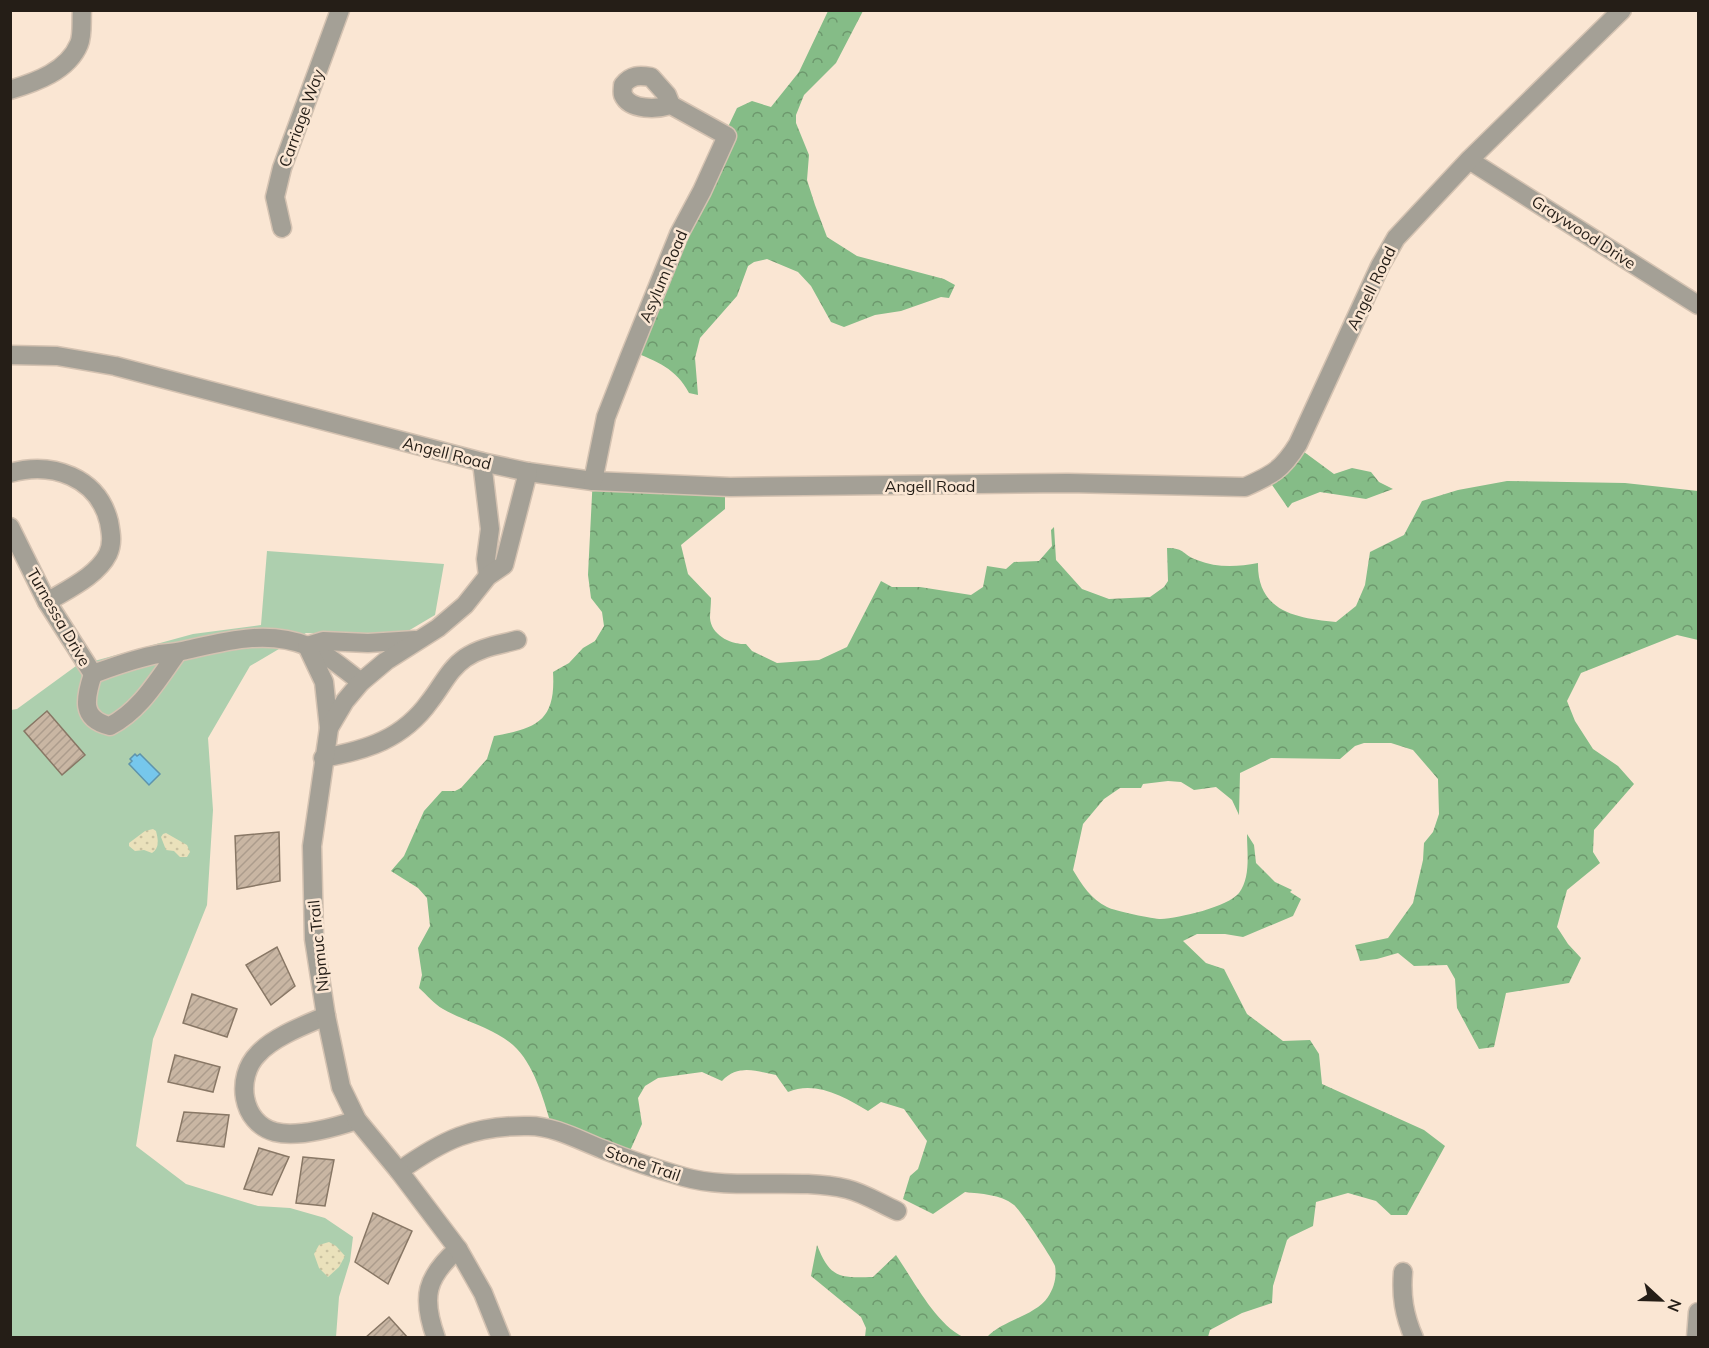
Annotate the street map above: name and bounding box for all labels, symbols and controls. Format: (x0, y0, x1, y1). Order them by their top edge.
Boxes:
street label: Carriage Way (274, 66, 328, 170)
street label: Graywood Drive (1528, 191, 1640, 273)
street label: Asylum Road (635, 227, 691, 325)
street label: Angell Road (1342, 243, 1400, 333)
street label: Angell Road (401, 432, 493, 474)
street label: Angell Road (885, 476, 975, 496)
street label: Turnessa Drive (23, 564, 95, 670)
street label: Nipmuc Trail (303, 899, 333, 993)
street label: Stone Trail (603, 1141, 683, 1185)
north arrow (1631, 1270, 1691, 1330)
text: N (1663, 1296, 1686, 1315)

